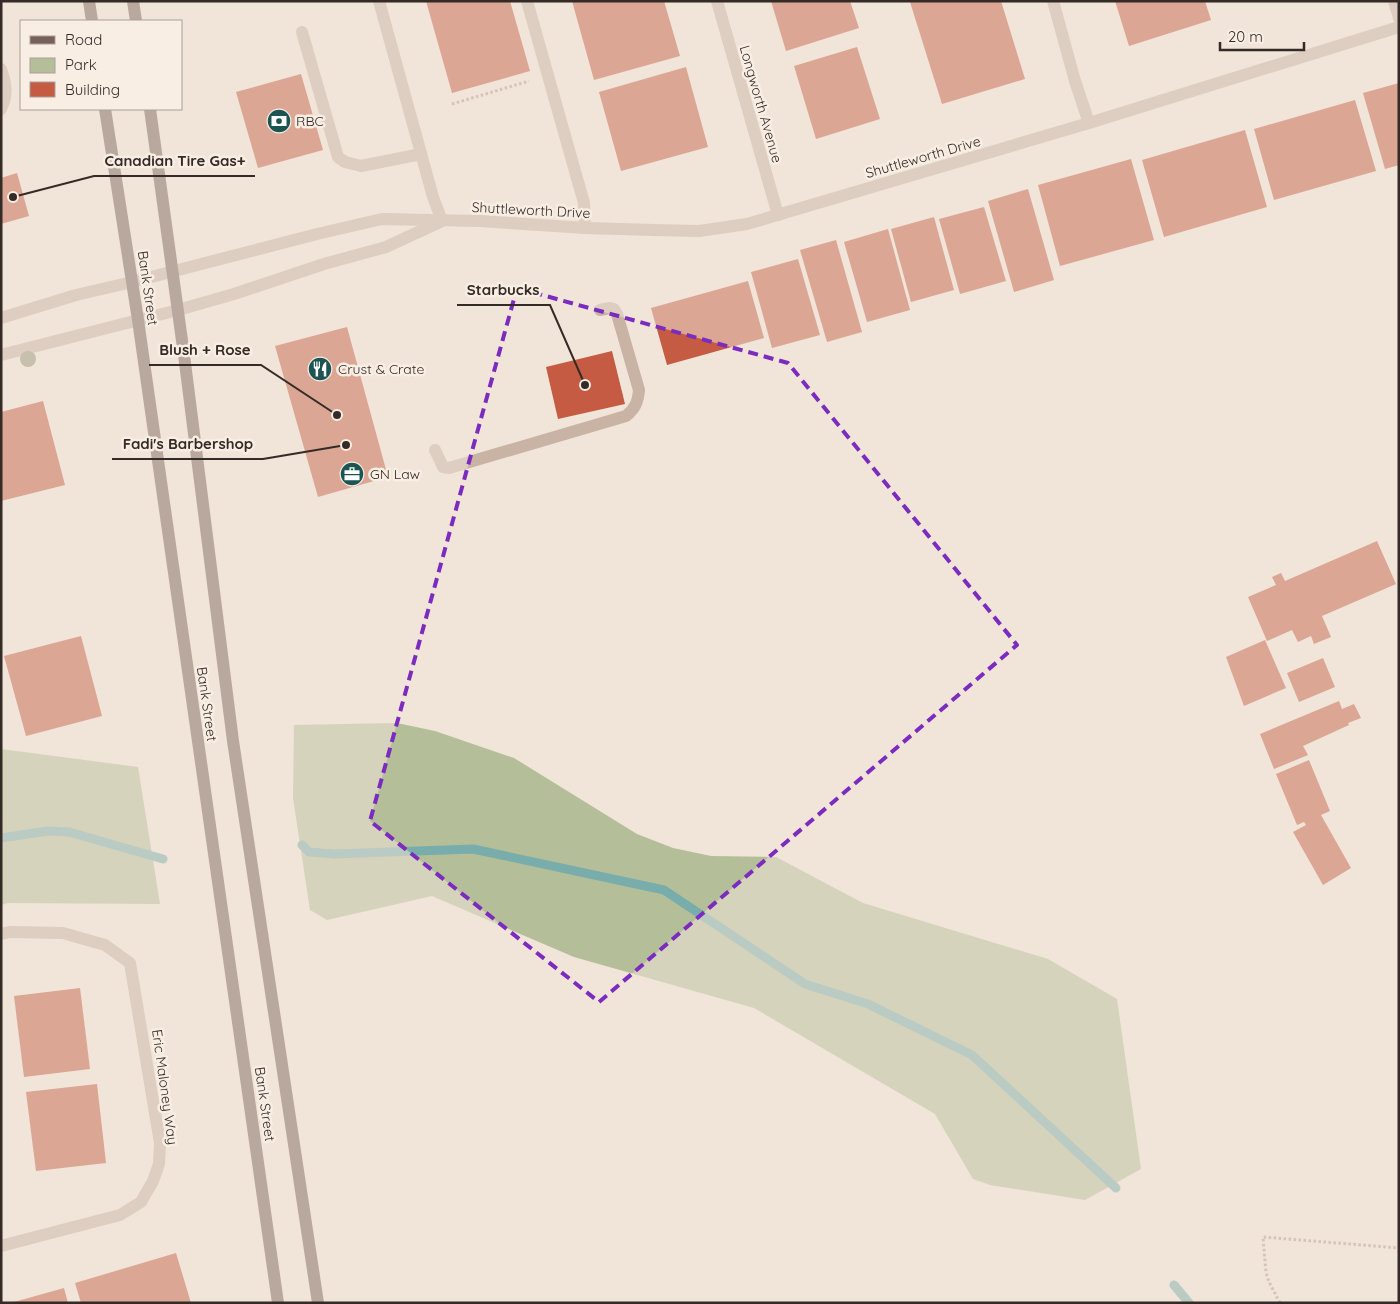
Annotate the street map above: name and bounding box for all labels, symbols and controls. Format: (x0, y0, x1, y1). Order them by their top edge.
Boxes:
legend (20, 20, 182, 110)
scale bar (1220, 20, 1304, 52)
text: 20 m (1228, 27, 1263, 46)
text: Road (65, 30, 102, 49)
street label: Longworth Avenue (736, 43, 786, 165)
text: Park (65, 55, 97, 74)
text: Building (65, 80, 120, 99)
bank icon: RBC (266, 108, 292, 134)
place label: RBC (296, 112, 324, 130)
street label: Shuttleworth Drive (863, 132, 983, 182)
callout: Canadian Tire Gas+ (94, 146, 255, 176)
text: Canadian Tire Gas+ (105, 151, 246, 170)
street label: Shuttleworth Drive (471, 198, 591, 222)
street label: Bank Street (134, 249, 162, 327)
callout: Starbucks (457, 275, 550, 305)
text: Starbucks (467, 280, 539, 299)
callout: Blush + Rose (149, 335, 261, 365)
text: Blush + Rose (159, 340, 251, 359)
restaurant icon: Crust & Crate (307, 356, 333, 382)
place label: Crust & Crate (338, 360, 424, 378)
callout: Fadi's Barbershop (112, 429, 263, 459)
text: Fadi's Barbershop (123, 434, 253, 453)
office icon: GN Law (339, 461, 365, 487)
place label: GN Law (370, 465, 421, 483)
street label: Bank Street (193, 665, 221, 743)
street label: Eric Maloney Way (148, 1028, 182, 1146)
street label: Bank Street (251, 1065, 279, 1143)

